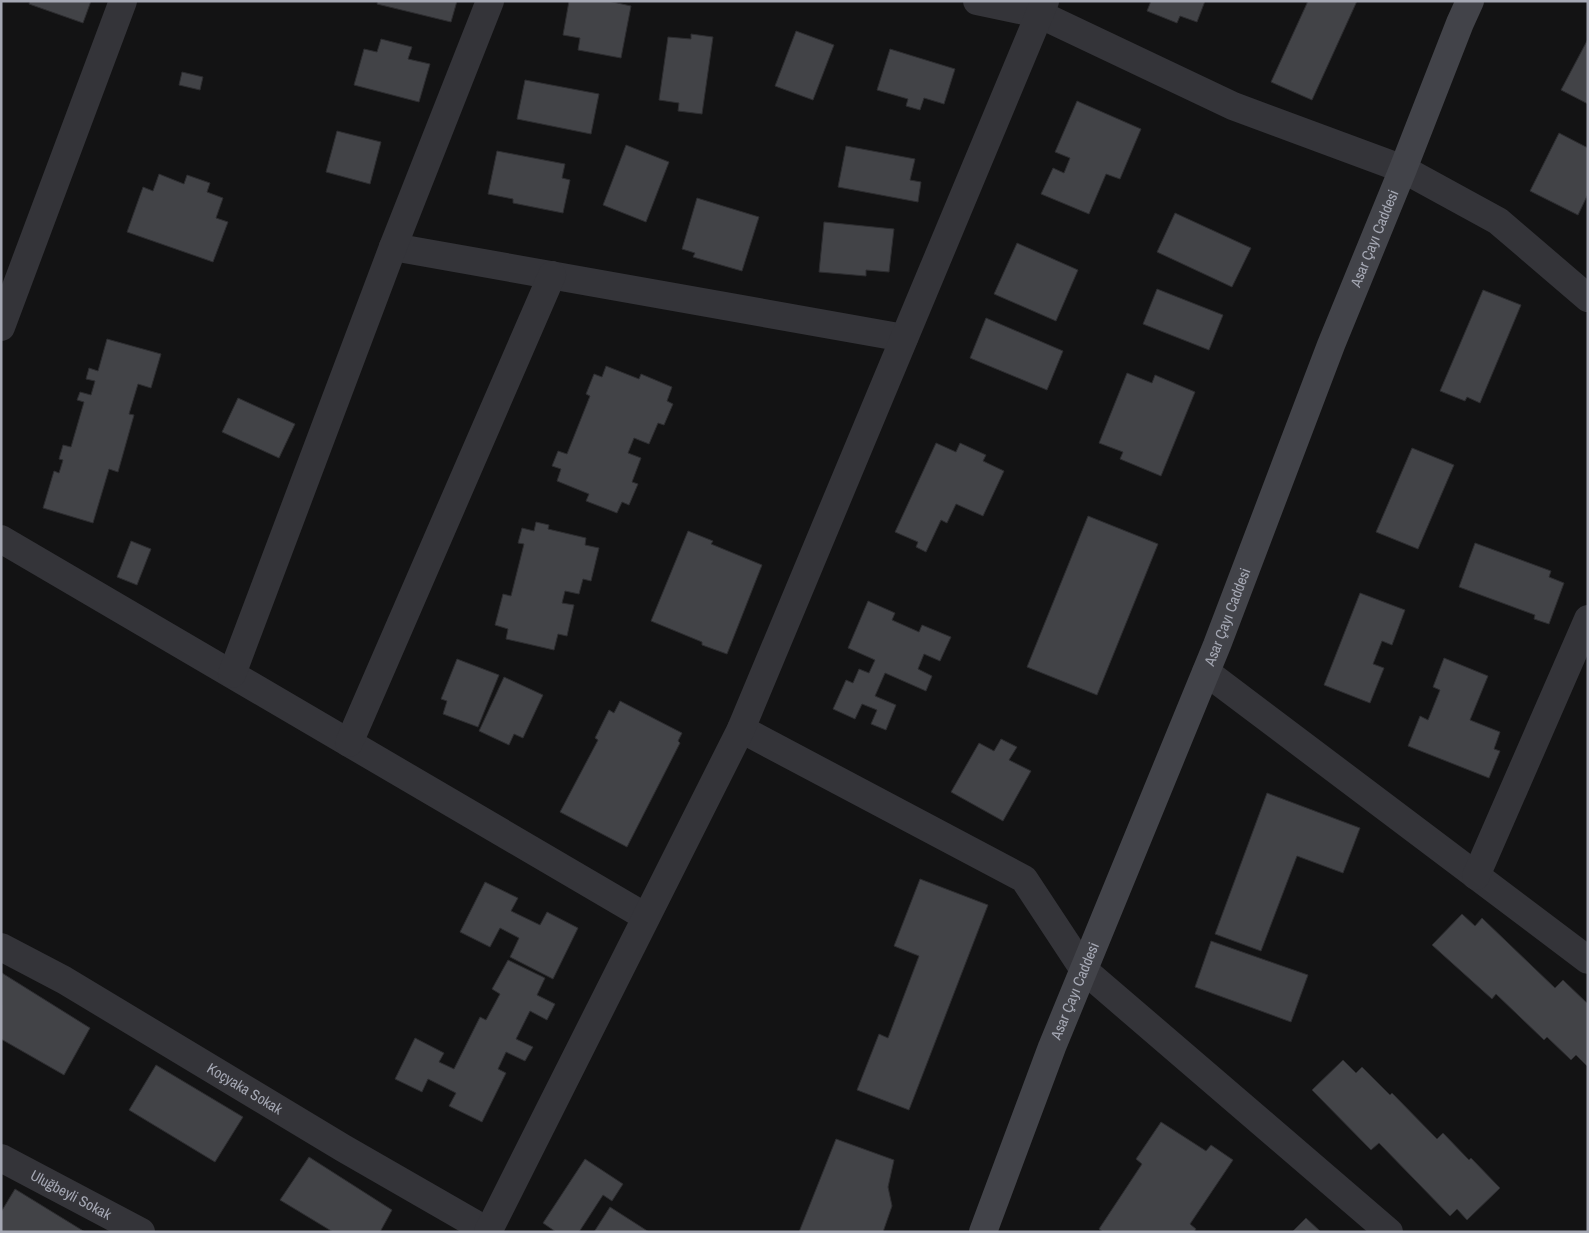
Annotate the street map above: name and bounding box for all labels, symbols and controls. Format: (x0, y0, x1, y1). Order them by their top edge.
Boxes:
street label: Asar Çayı Caddesi (1344, 187, 1403, 291)
street label: Asar Çayı Caddesi (1198, 565, 1255, 670)
street label: Asar Çayı Caddesi (1045, 939, 1104, 1044)
street label: Koçyaka Sokak (203, 1057, 287, 1120)
street label: Uluğbeyli Sokak (27, 1164, 116, 1225)

